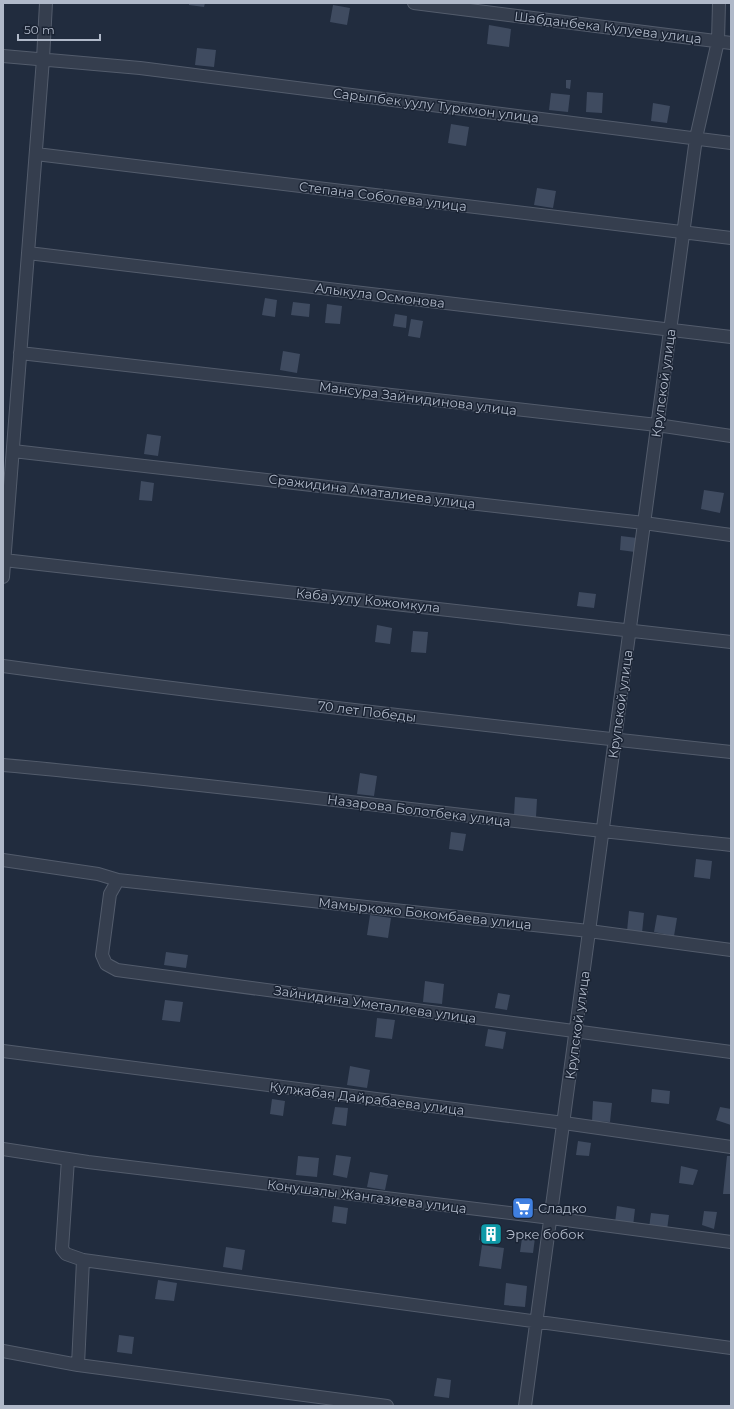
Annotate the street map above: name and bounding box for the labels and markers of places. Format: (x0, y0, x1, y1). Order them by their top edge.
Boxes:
supermarket icon: Сладко (510, 1195, 536, 1221)
place label: Сладко (538, 1200, 587, 1216)
building icon: Эрке бобок (478, 1221, 504, 1247)
place label: Эрке бобок (506, 1226, 585, 1242)

